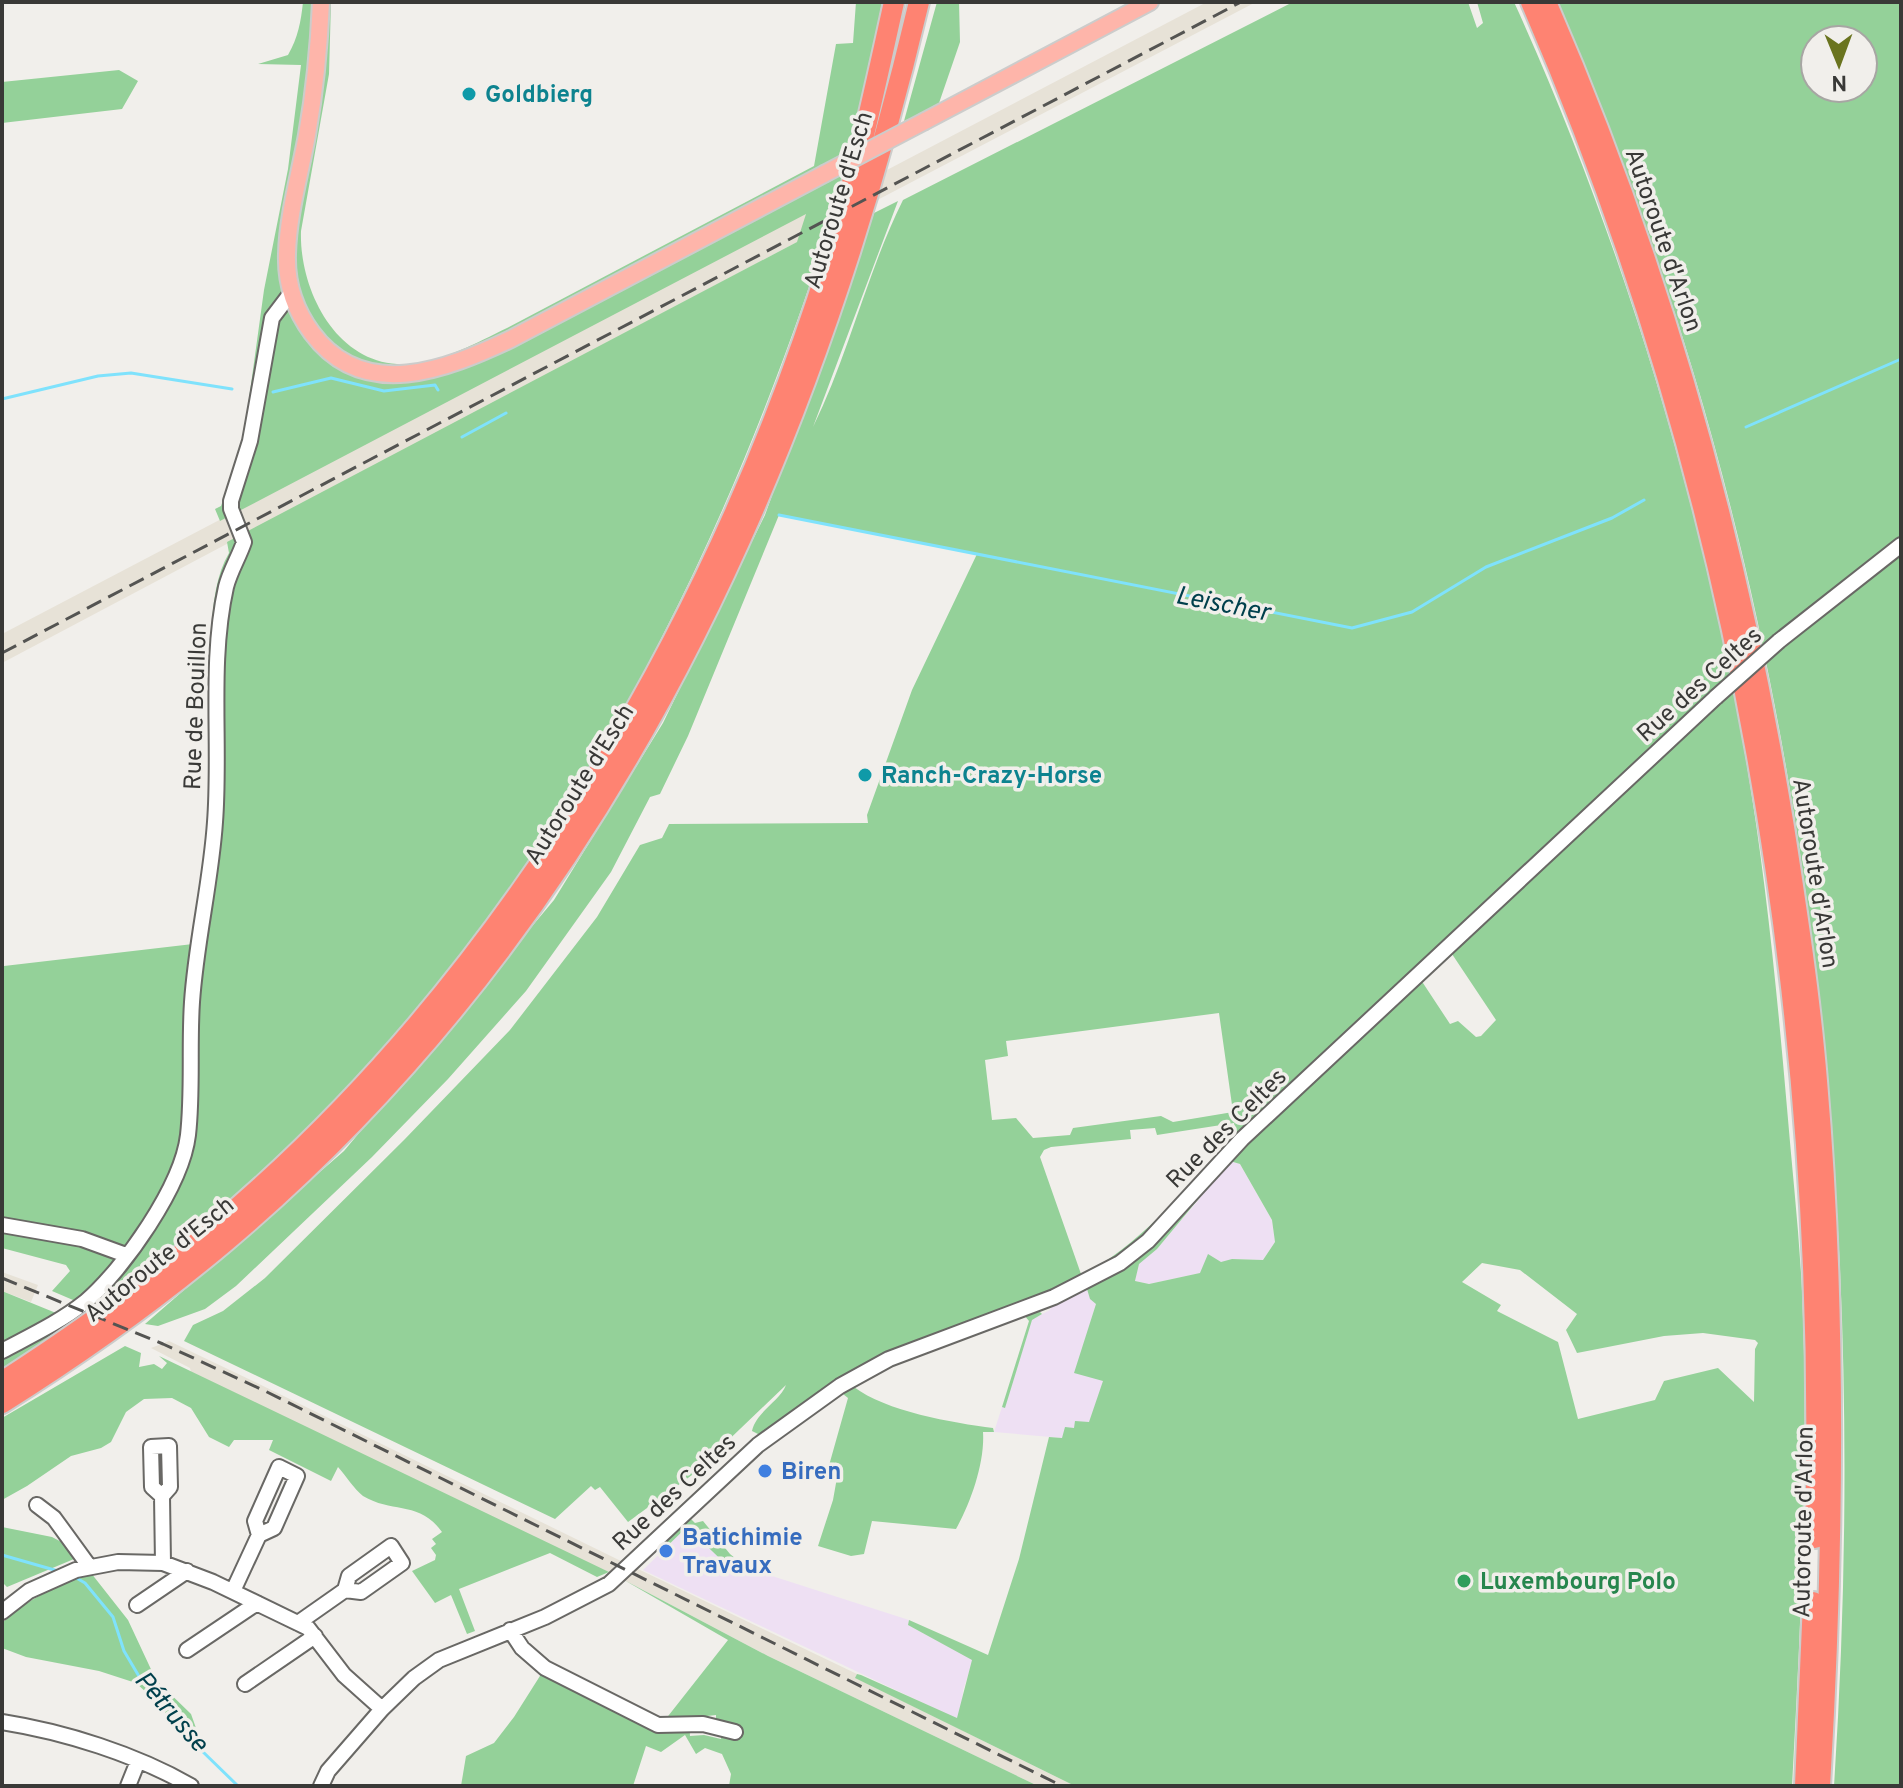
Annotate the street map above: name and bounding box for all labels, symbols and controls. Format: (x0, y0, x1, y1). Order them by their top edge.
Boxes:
north arrow (1799, 24, 1879, 104)
text: N (1831, 68, 1847, 95)
place label: Goldbierg (485, 81, 593, 111)
marker: Goldbierg (460, 85, 478, 103)
street label: Autoroute d'Esch (799, 108, 881, 293)
street label: Autoroute d'Arlon (1617, 145, 1708, 336)
water label: Leischer (1173, 580, 1274, 631)
street label: Rue des Celtes (1632, 621, 1769, 750)
street label: Rue de Bouillon (179, 622, 215, 790)
street label: Autoroute d'Esch (519, 699, 642, 871)
place label: Ranch-Crazy-Horse (881, 762, 1102, 792)
marker: Ranch-Crazy-Horse (856, 766, 874, 784)
street label: Autoroute d'Arlon (1784, 776, 1844, 970)
street label: Rue des Celtes (1161, 1063, 1294, 1196)
street label: Autoroute d'Esch (79, 1191, 241, 1330)
street label: Autoroute d'Arlon (1788, 1426, 1822, 1618)
street label: Rue des Celtes (607, 1429, 743, 1558)
place label: Biren (781, 1458, 841, 1488)
marker: Biren (756, 1462, 774, 1480)
place label: Batichimie Travaux (682, 1524, 803, 1582)
marker: Batichimie Travaux (657, 1542, 675, 1560)
place label: Luxembourg Polo (1480, 1568, 1676, 1598)
marker: Luxembourg Polo (1455, 1572, 1473, 1590)
water label: Pétrusse (126, 1665, 215, 1760)

